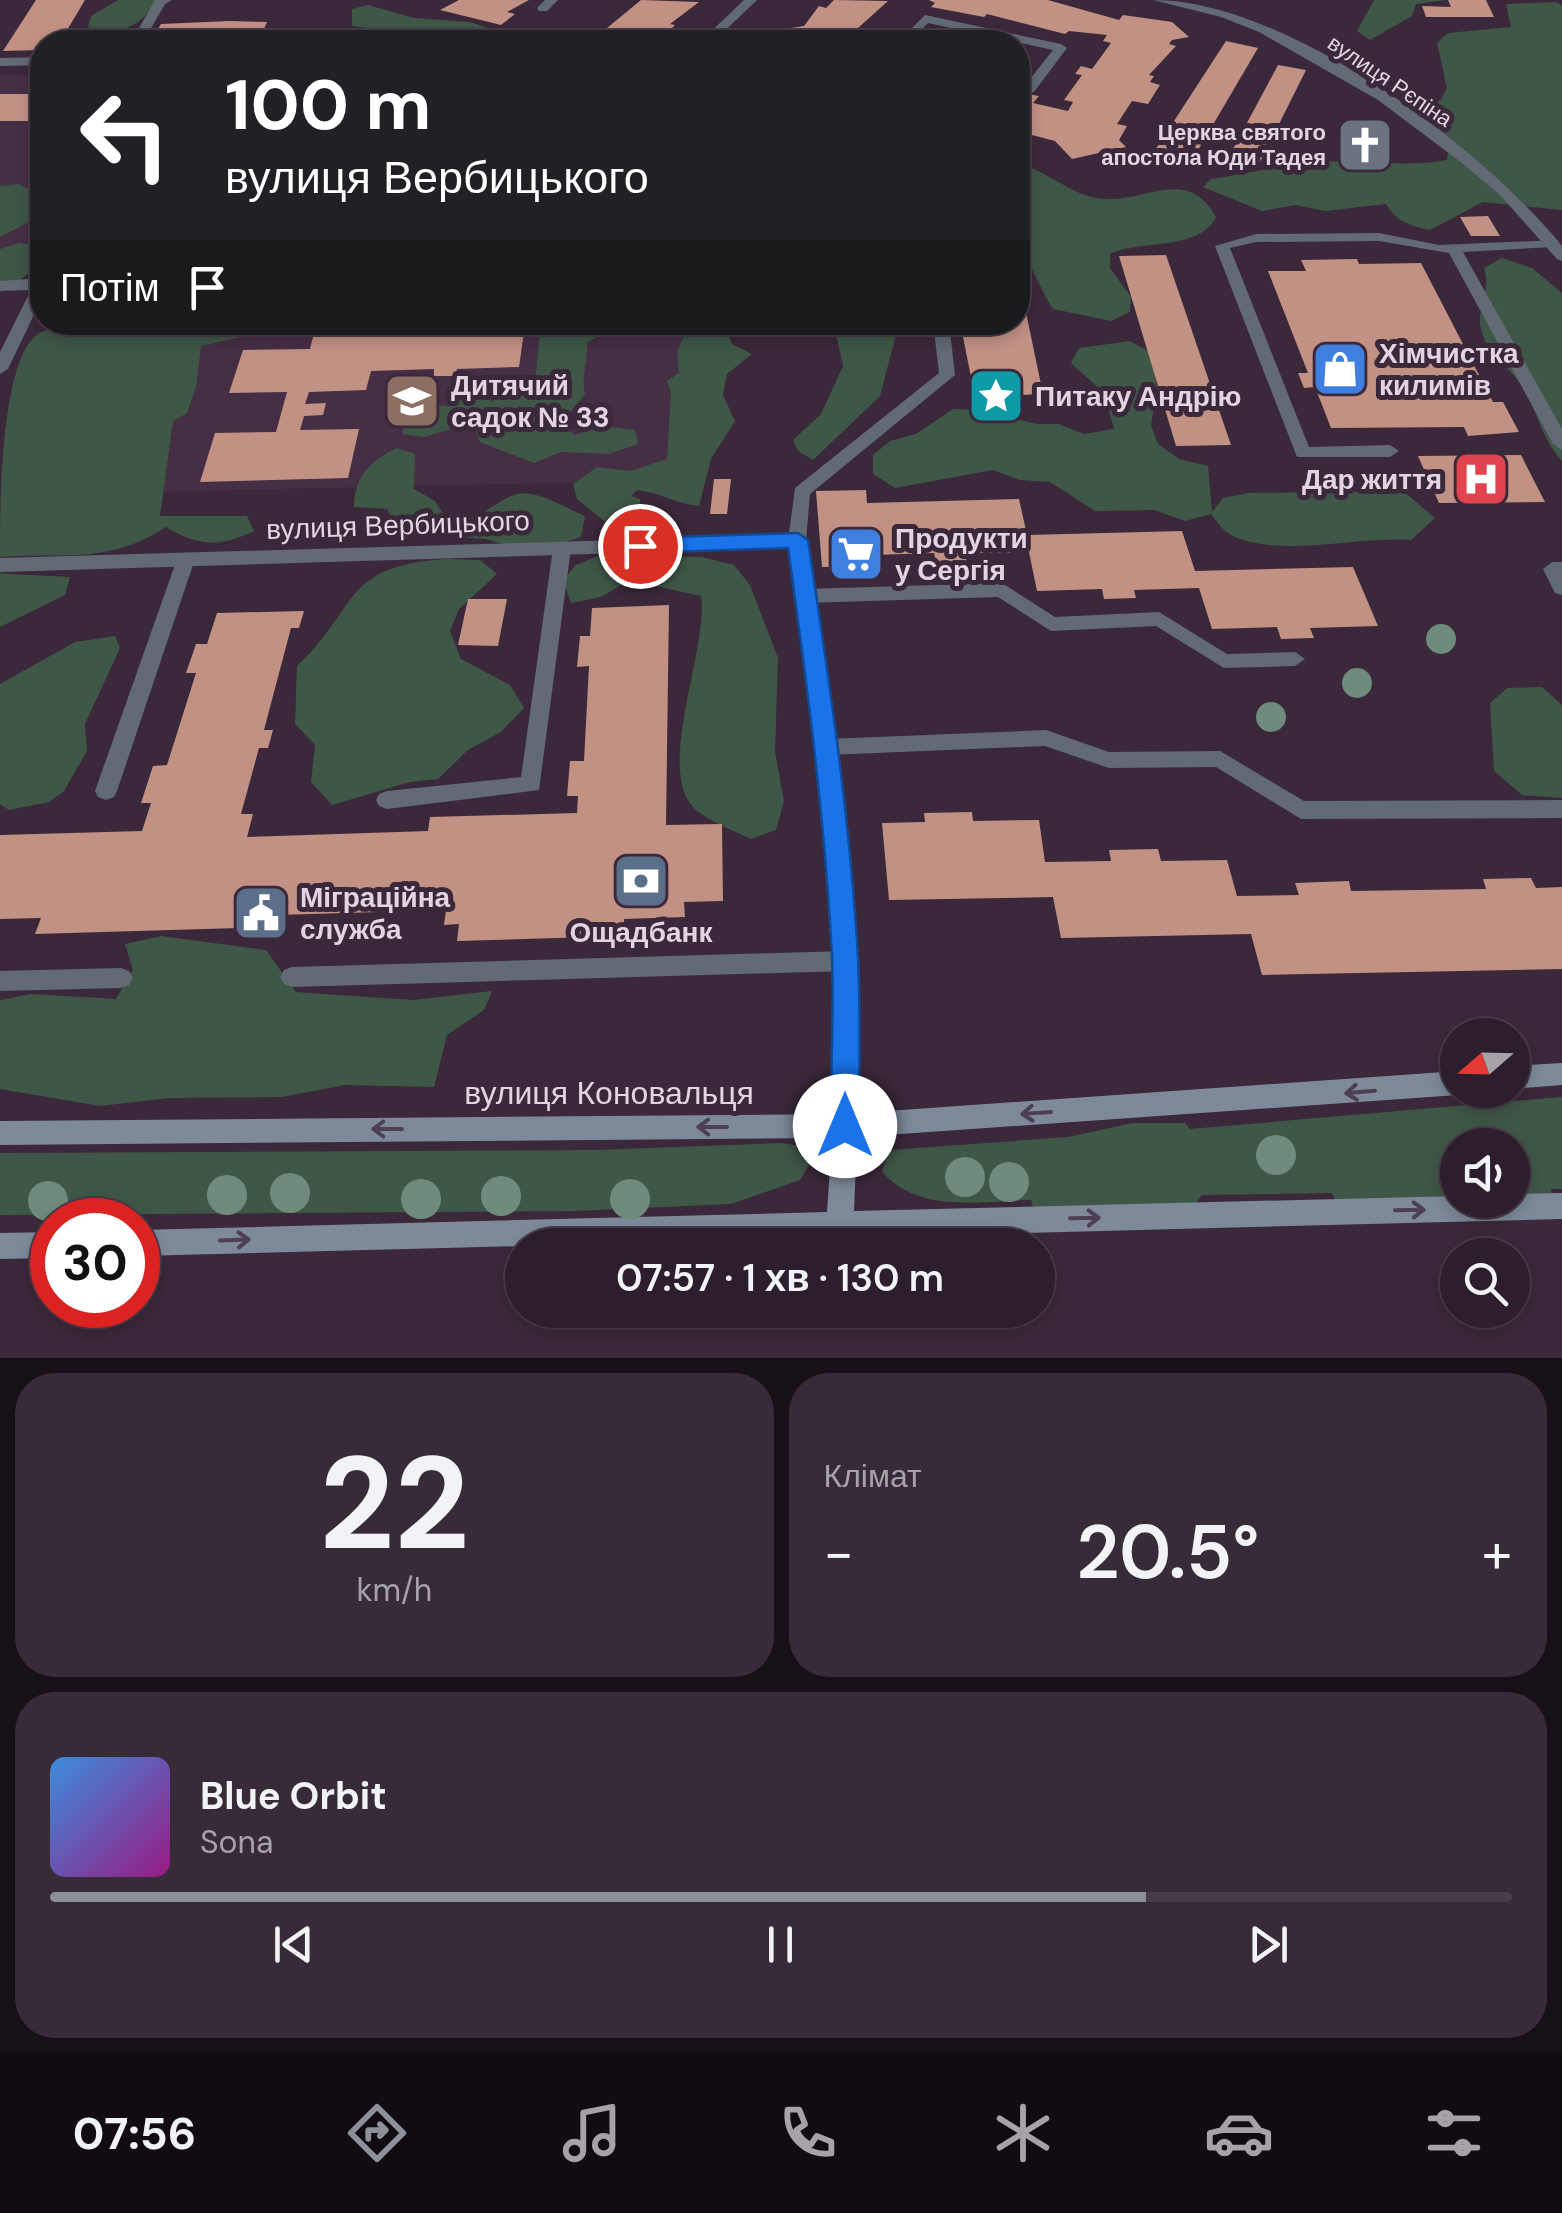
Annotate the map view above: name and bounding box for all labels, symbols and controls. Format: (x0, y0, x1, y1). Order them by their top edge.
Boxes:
street label: вулиця Рєпіна (1322, 29, 1459, 134)
text: 100 m (225, 60, 431, 151)
icon: left (60, 70, 190, 200)
church icon: Церква святого апостола Юди Тадея (1335, 115, 1395, 175)
place label: Церква святого апостола Юди Тадея (1101, 118, 1326, 172)
text: вулиця Вербицького (225, 148, 649, 207)
icon: arrive (180, 260, 235, 315)
text: Потім (60, 263, 160, 313)
place label: Хімчистка килимів (1379, 335, 1519, 404)
shop icon: Хімчистка килимів (1310, 339, 1370, 399)
place icon: Питаку Андрію (966, 366, 1026, 426)
place label: Дитячий садок № 33 (451, 367, 610, 436)
school or university icon: Дитячий садок № 33 (382, 371, 442, 431)
place label: Питаку Андрію (1035, 378, 1242, 415)
hospital icon: Дар життя (1451, 449, 1511, 509)
place label: Дар життя (1302, 461, 1442, 498)
street label: вулиця Вербицького (266, 502, 530, 548)
pin (598, 504, 683, 589)
icon: arrive (613, 519, 668, 574)
place label: Продукти у Сергія (895, 520, 1028, 589)
supermarket icon: Продукти у Сергія (826, 524, 886, 584)
bank icon: Ощадбанк (611, 851, 671, 911)
place label: Міграційна служба (300, 879, 451, 948)
public building icon: Міграційна служба (231, 883, 291, 943)
place label: Ощадбанк (570, 914, 713, 951)
north arrow (1440, 1018, 1530, 1108)
map controls (1440, 1018, 1530, 1328)
street label: вулиця Коновальця (464, 1072, 754, 1114)
position arrow (793, 1074, 897, 1178)
one-way arrow (1345, 1083, 1377, 1102)
one-way arrow (1021, 1104, 1053, 1123)
one-way arrow (696, 1118, 728, 1136)
one-way arrow (371, 1120, 403, 1139)
button: sound (1440, 1128, 1530, 1218)
speed limit sign: 30 (30, 1198, 160, 1328)
one-way arrow (1393, 1200, 1425, 1219)
one-way arrow (1068, 1208, 1100, 1227)
one-way arrow (218, 1231, 250, 1250)
button: search (1440, 1238, 1530, 1328)
text: 07:57 · 1 хв · 130 m (616, 1253, 944, 1303)
text: 22 (319, 1419, 469, 1588)
text: Клімат (824, 1455, 922, 1497)
text: 20.5° (1076, 1504, 1259, 1601)
text: − (824, 1517, 854, 1589)
text: + (1482, 1517, 1512, 1589)
text: km/h (356, 1569, 432, 1611)
text: Blue Orbit (200, 1771, 387, 1821)
text: Sona (200, 1821, 273, 1863)
icon: previous (266, 1917, 321, 1972)
icon: pause (753, 1917, 808, 1972)
icon: next (1241, 1917, 1296, 1972)
icon: directions (342, 2098, 412, 2168)
icon: music (557, 2098, 627, 2168)
icon: phone (773, 2098, 843, 2168)
icon: climate (988, 2098, 1058, 2168)
icon: car (1204, 2098, 1274, 2168)
icon: filters (1419, 2098, 1489, 2168)
text: 07:56 (73, 2104, 196, 2163)

